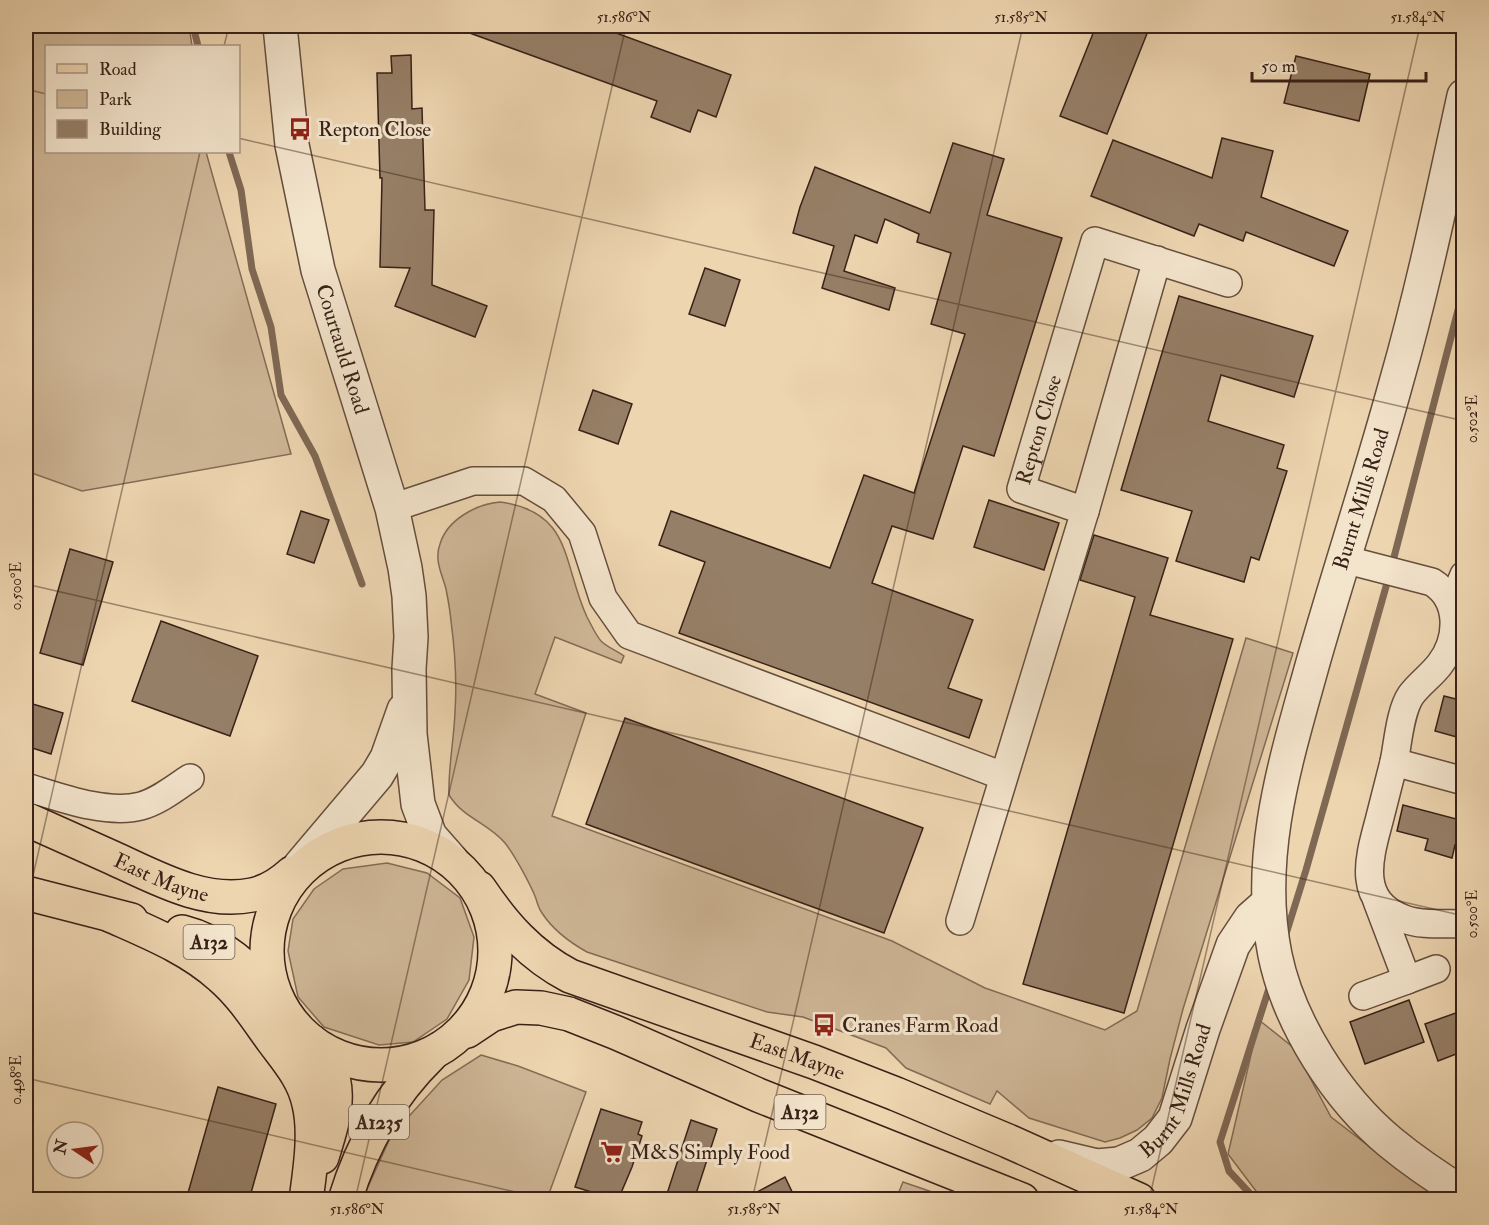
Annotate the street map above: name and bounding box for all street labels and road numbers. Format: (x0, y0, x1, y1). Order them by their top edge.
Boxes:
street label: Courtauld Road (309, 281, 375, 418)
street label: Repton Close (1010, 372, 1068, 488)
street label: Burnt Mills Road (1327, 424, 1396, 573)
street label: East Mayne (109, 847, 211, 909)
road number: A132 (184, 925, 234, 959)
street label: Burnt Mills Road (1134, 1020, 1218, 1164)
street label: East Mayne (746, 1027, 849, 1087)
road number: A132 (774, 1095, 826, 1129)
road number: A1235 (349, 1105, 409, 1139)

